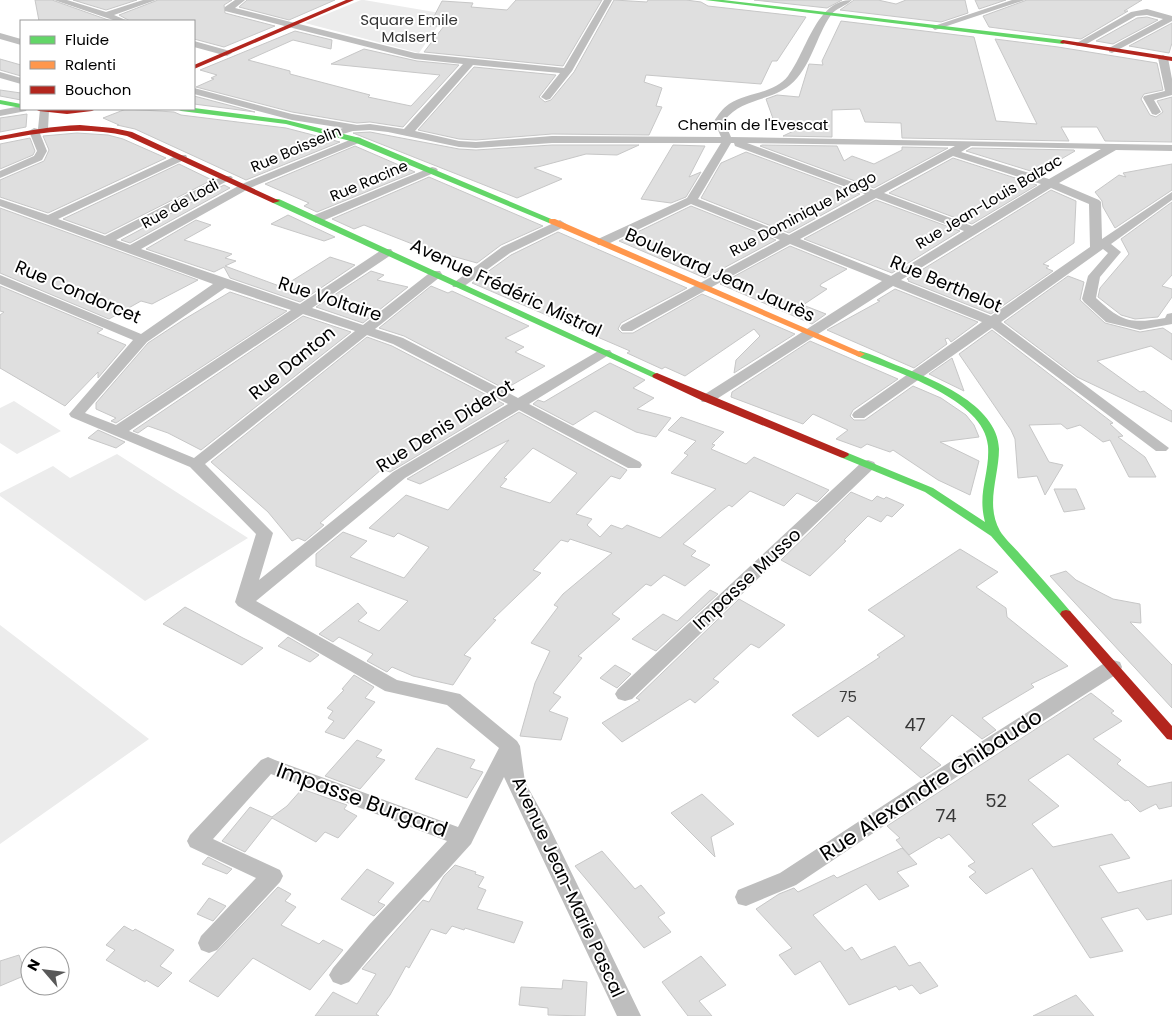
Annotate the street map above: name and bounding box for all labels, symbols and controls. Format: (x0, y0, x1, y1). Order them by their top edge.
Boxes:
park label: Square Emile Malsert (360, 9, 458, 47)
legend (20, 20, 195, 110)
text: Fluide (65, 29, 109, 50)
text: Ralenti (65, 54, 116, 75)
text: Bouchon (65, 79, 131, 100)
street label: Chemin de l'Evescat (678, 114, 828, 135)
street label: Rue Boisselin (247, 120, 344, 177)
street label: Rue Jean-Louis Balzac (912, 149, 1066, 254)
street label: Rue Racine (327, 155, 411, 206)
street label: Rue Dominique Arago (726, 166, 880, 261)
street label: Rue de Lodi (137, 174, 222, 233)
street label: Boulevard Jean Jaurès (621, 221, 819, 328)
street label: Avenue Frédéric Mistral (406, 232, 606, 343)
street label: Rue Berthelot (887, 249, 1006, 318)
street label: Rue Condorcet (11, 254, 145, 329)
street label: Rue Voltaire (275, 270, 385, 327)
street label: Rue Danton (243, 320, 340, 405)
street label: Rue Denis Diderot (371, 373, 518, 478)
street label: Impasse Musso (687, 522, 806, 635)
house number: 75 (839, 686, 857, 707)
street label: Rue Alexandre Ghibaudo (814, 702, 1048, 868)
house number: 47 (904, 712, 926, 737)
street label: Impasse Burgard (272, 755, 452, 844)
street label: Avenue Jean-Marie Pascal (506, 772, 631, 1001)
house number: 52 (985, 788, 1007, 813)
house number: 74 (935, 803, 957, 828)
north arrow (20, 946, 70, 996)
text: N (22, 956, 45, 974)

